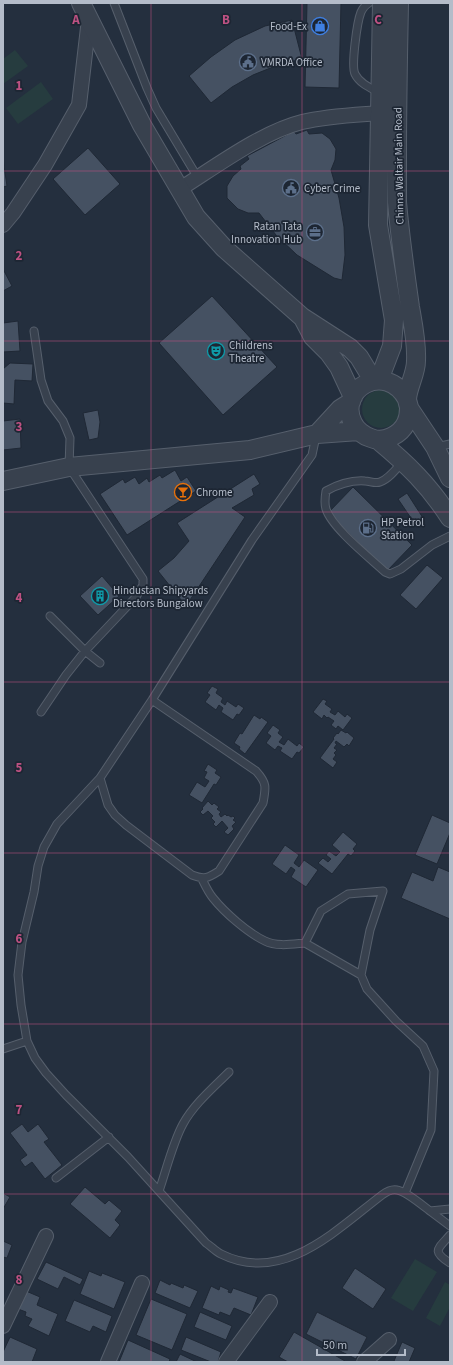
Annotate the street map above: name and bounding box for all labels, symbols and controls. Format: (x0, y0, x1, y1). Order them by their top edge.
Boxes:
text: A (71, 11, 80, 29)
text: B (222, 11, 230, 29)
text: C (374, 11, 382, 29)
shop icon: Food-Ex (310, 16, 330, 36)
place label: Food-Ex (270, 19, 307, 34)
public building icon: VMRDA Office (238, 52, 258, 72)
place label: VMRDA Office (261, 55, 323, 70)
text: 1 (16, 77, 23, 95)
street label: Chinna Waltair Main Road (390, 107, 408, 225)
public building icon: Cyber Crime (281, 178, 301, 198)
place label: Cyber Crime (304, 181, 361, 196)
place label: Ratan Tata Innovation Hub (231, 219, 302, 247)
office icon: Ratan Tata Innovation Hub (305, 222, 325, 242)
text: 2 (16, 247, 23, 265)
place label: Childrens Theatre (229, 338, 273, 366)
theatre icon: Childrens Theatre (206, 341, 226, 361)
text: 3 (16, 418, 23, 436)
bar icon: Chrome (173, 482, 193, 502)
place label: Chrome (196, 485, 233, 500)
place label: HP Petrol Station (381, 515, 424, 543)
fuel station icon: HP Petrol Station (358, 518, 378, 538)
place label: Hindustan Shipyards Directors Bungalow (113, 583, 209, 611)
building icon: Hindustan Shipyards Directors Bungalow (90, 586, 110, 606)
text: 4 (16, 589, 23, 607)
text: 5 (16, 759, 23, 777)
text: 6 (16, 930, 23, 948)
text: 7 (16, 1101, 23, 1119)
text: 8 (16, 1271, 23, 1289)
scale bar (317, 1331, 405, 1357)
text: 50 m (323, 1337, 347, 1354)

